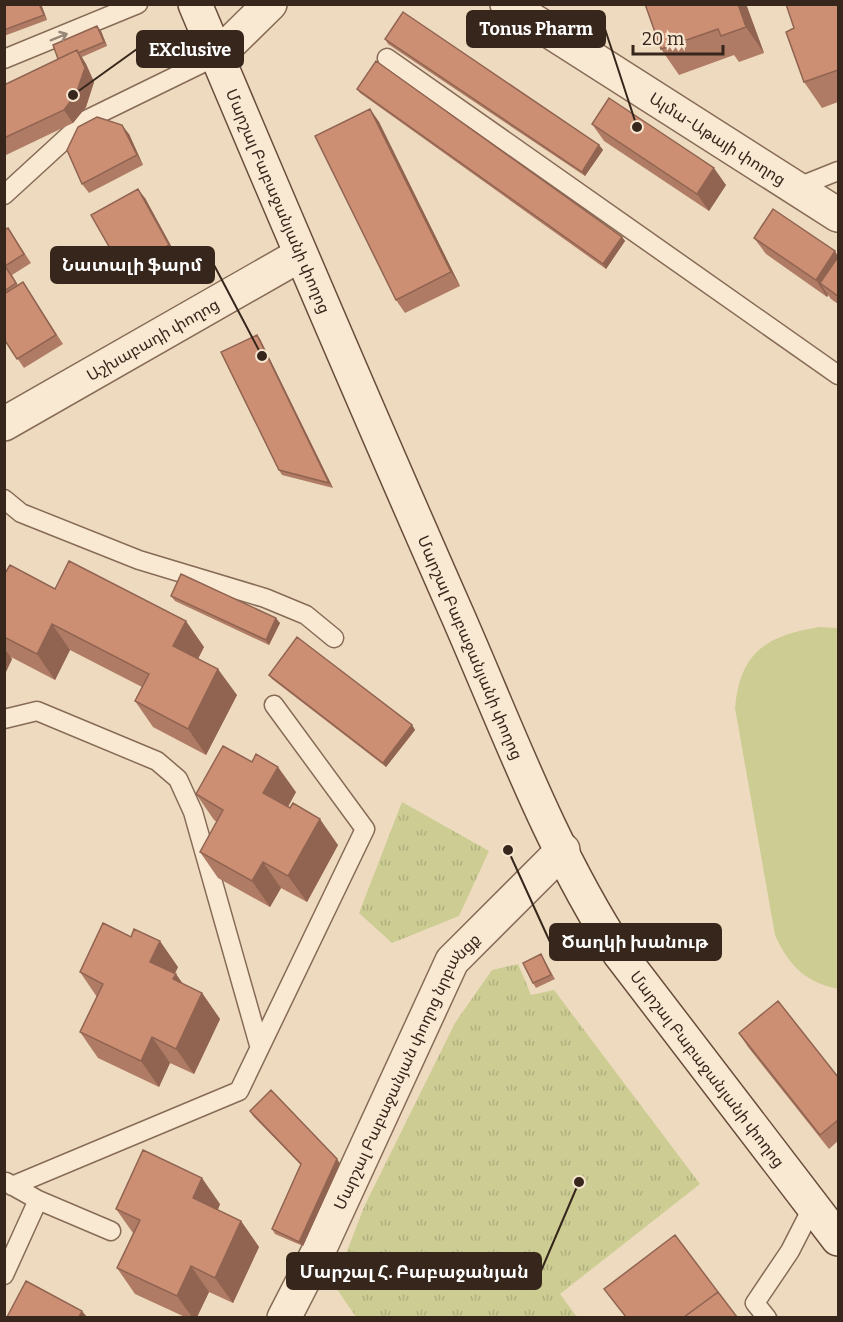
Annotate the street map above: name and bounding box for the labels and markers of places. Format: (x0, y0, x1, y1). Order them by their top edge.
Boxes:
callout: Tonus Pharm (467, 11, 605, 47)
callout: EXclusive (137, 31, 243, 67)
callout: Նատալի ֆարմ (51, 247, 214, 283)
callout: Ծաղկի խանութ (550, 924, 721, 960)
callout: Մարշալ Հ. Բաբաջանյան (287, 1253, 541, 1289)

